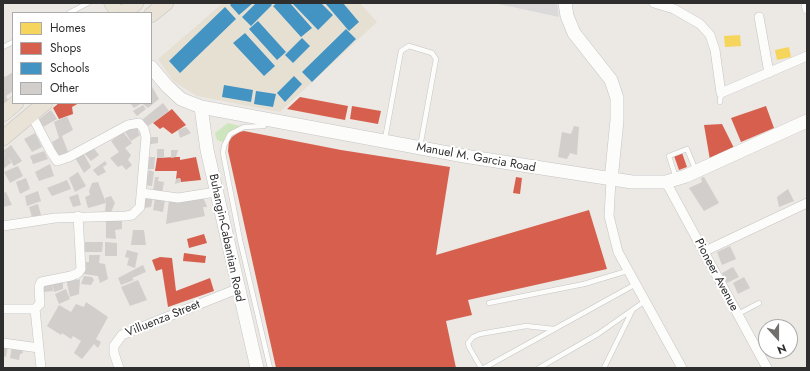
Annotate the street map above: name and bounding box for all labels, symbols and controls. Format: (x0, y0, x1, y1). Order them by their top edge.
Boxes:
legend (12, 12, 152, 104)
text: Homes (50, 19, 86, 37)
text: Shops (50, 39, 81, 57)
text: Schools (50, 59, 89, 77)
text: Other (50, 79, 79, 97)
street label: Manuel M. Garcia Road (415, 140, 537, 176)
street label: Buhangin-Cabantian Road (205, 173, 247, 303)
street label: Pioneer Avenue (691, 236, 741, 314)
street label: Villuenza Street (124, 298, 202, 340)
north arrow (758, 319, 798, 359)
text: N (775, 340, 789, 358)

